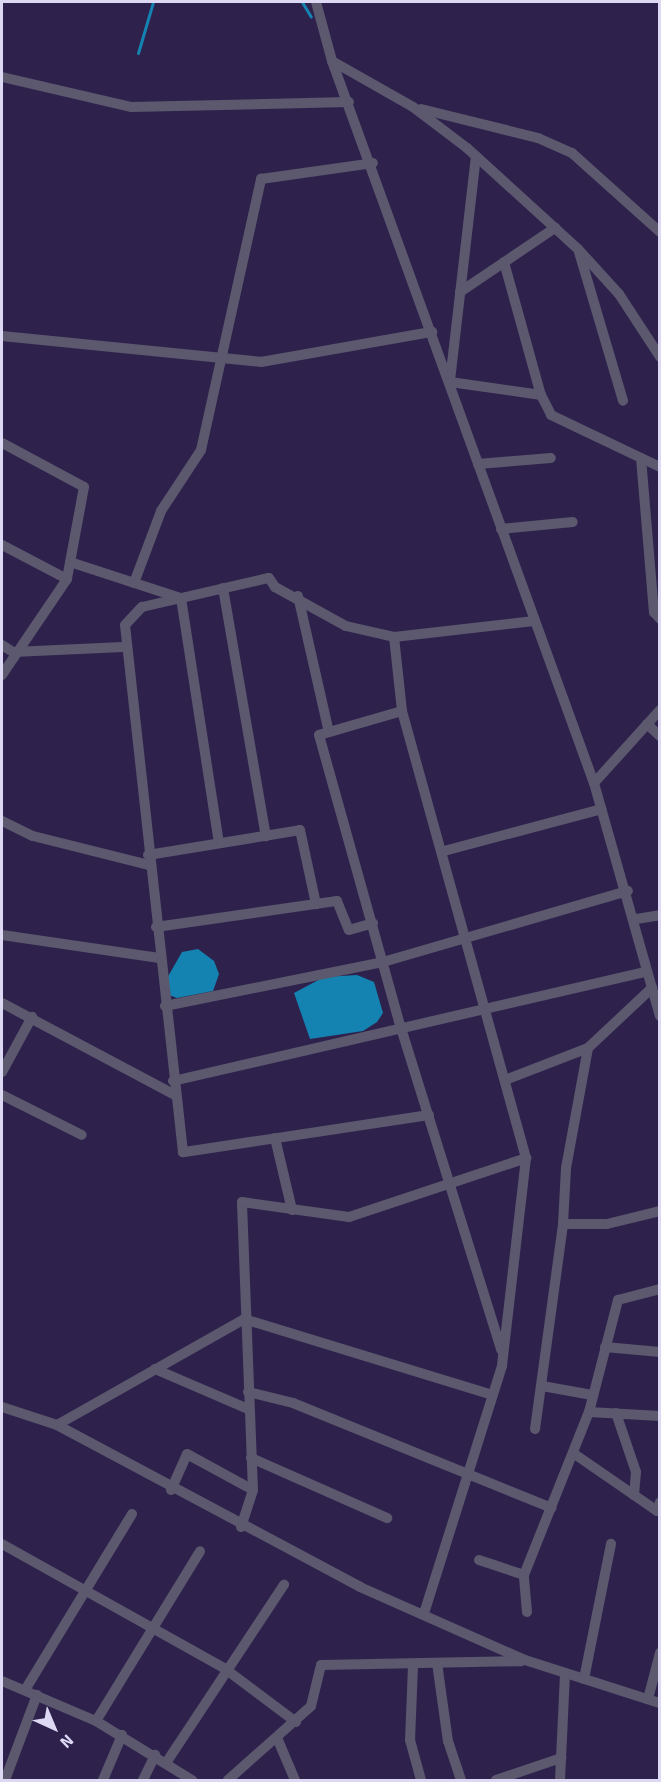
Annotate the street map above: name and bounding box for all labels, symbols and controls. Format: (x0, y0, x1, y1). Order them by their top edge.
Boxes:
north arrow (24, 1698, 84, 1758)
text: N (56, 1730, 77, 1752)

